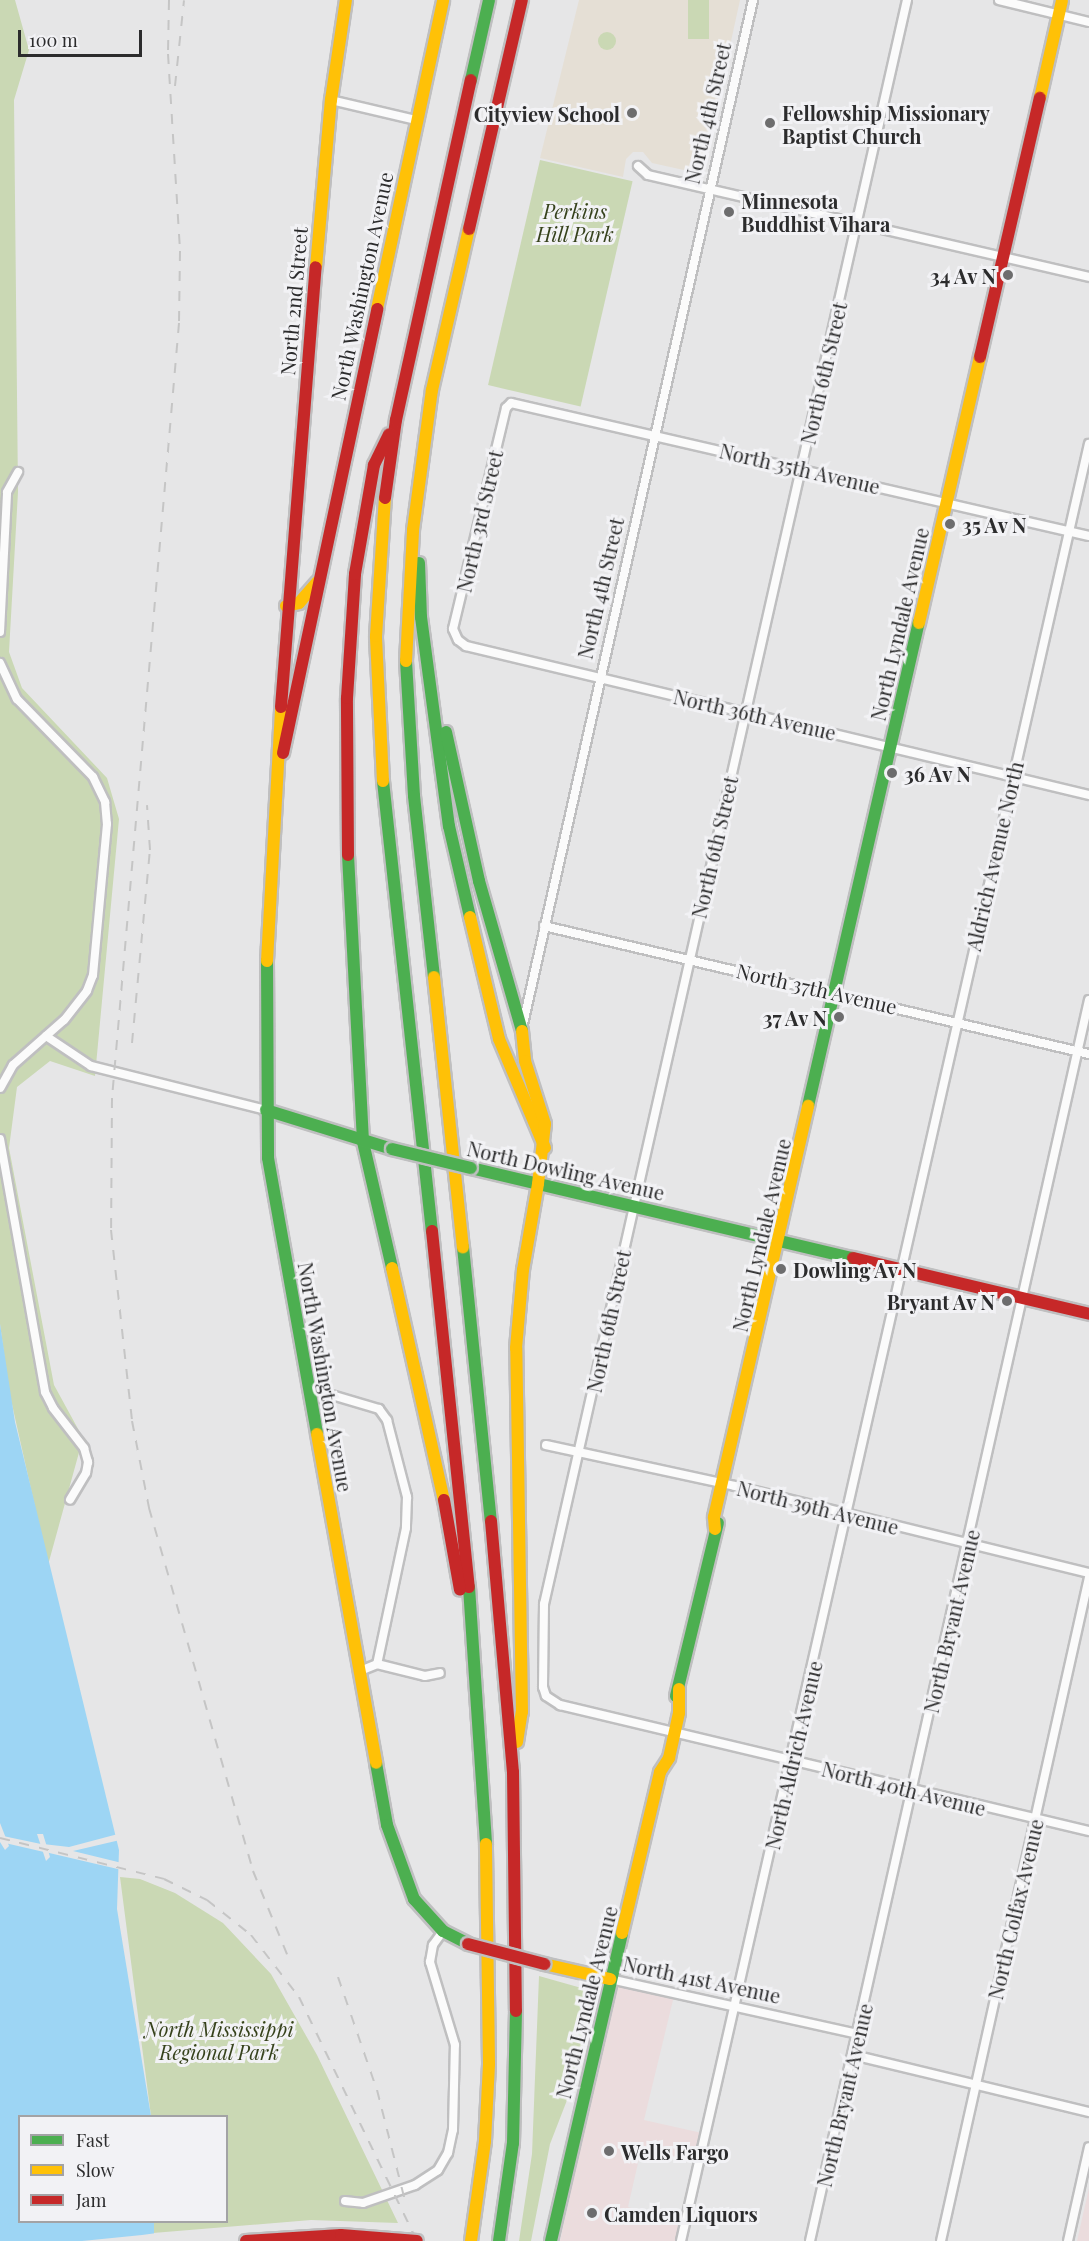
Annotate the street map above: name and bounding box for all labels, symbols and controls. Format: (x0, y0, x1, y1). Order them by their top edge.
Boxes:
scale bar (21, 18, 146, 56)
text: 100 m (29, 28, 78, 52)
street label: North 4th Street (679, 40, 735, 186)
place label: Fellowship Missionary Baptist Church (782, 100, 990, 147)
place label: Cityview School (473, 101, 620, 125)
marker: Cityview School (625, 106, 639, 120)
marker: Fellowship Missionary Baptist Church (763, 116, 777, 130)
street label: North Washington Avenue (325, 169, 397, 403)
place label: Minnesota Buddhist Vihara (741, 189, 891, 236)
park label: Perkins Hill Park (536, 199, 614, 246)
marker: Minnesota Buddhist Vihara (722, 205, 736, 219)
street label: North 2nd Street (275, 226, 311, 376)
place label: 34 Av N (928, 263, 996, 287)
marker: 34 Av N (1001, 268, 1015, 282)
street label: North 6th Street (795, 300, 851, 446)
street label: North 35th Avenue (717, 438, 883, 498)
street label: North 3rd Street (451, 448, 507, 594)
place label: 35 Av N (962, 512, 1028, 536)
street label: North 4th Street (572, 515, 628, 661)
marker: 35 Av N (943, 517, 957, 531)
street label: North Lyndale Avenue (865, 525, 933, 723)
street label: North 36th Avenue (671, 684, 839, 744)
street label: Aldrich Avenue North (960, 759, 1028, 953)
place label: 36 Av N (904, 761, 972, 785)
marker: 36 Av N (885, 766, 899, 780)
street label: North 6th Street (686, 774, 742, 920)
street label: North 37th Avenue (734, 958, 900, 1018)
place label: 37 Av N (761, 1005, 827, 1029)
marker: 37 Av N (832, 1010, 846, 1024)
street label: North Dowling Avenue (465, 1136, 667, 1204)
street label: North Lyndale Avenue (727, 1136, 795, 1334)
street label: North 6th Street (581, 1247, 635, 1395)
place label: Dowling Av N (793, 1257, 918, 1281)
street label: North Washington Avenue (294, 1260, 358, 1494)
marker: Dowling Av N (774, 1262, 788, 1276)
place label: Bryant Av N (885, 1289, 995, 1313)
marker: Bryant Av N (1000, 1294, 1014, 1308)
street label: North 39th Avenue (734, 1475, 902, 1539)
street label: North Bryant Avenue (918, 1526, 984, 1716)
street label: North Aldrich Avenue (759, 1658, 827, 1852)
street label: North 40th Avenue (819, 1756, 989, 1820)
street label: North Colfax Avenue (982, 1816, 1048, 2002)
street label: North Lyndale Avenue (550, 1903, 622, 2101)
street label: North 41st Avenue (620, 1950, 784, 2008)
street label: North Bryant Avenue (811, 2000, 877, 2190)
park label: North Mississippi Regional Park (145, 2016, 293, 2063)
legend (18, 2115, 228, 2223)
text: Fast (76, 2128, 109, 2152)
place label: Wells Fargo (621, 2139, 729, 2163)
marker: Wells Fargo (602, 2144, 616, 2158)
text: Slow (76, 2158, 114, 2182)
text: Jam (76, 2188, 106, 2212)
place label: Camden Liquors (604, 2201, 758, 2225)
marker: Camden Liquors (585, 2206, 599, 2220)

